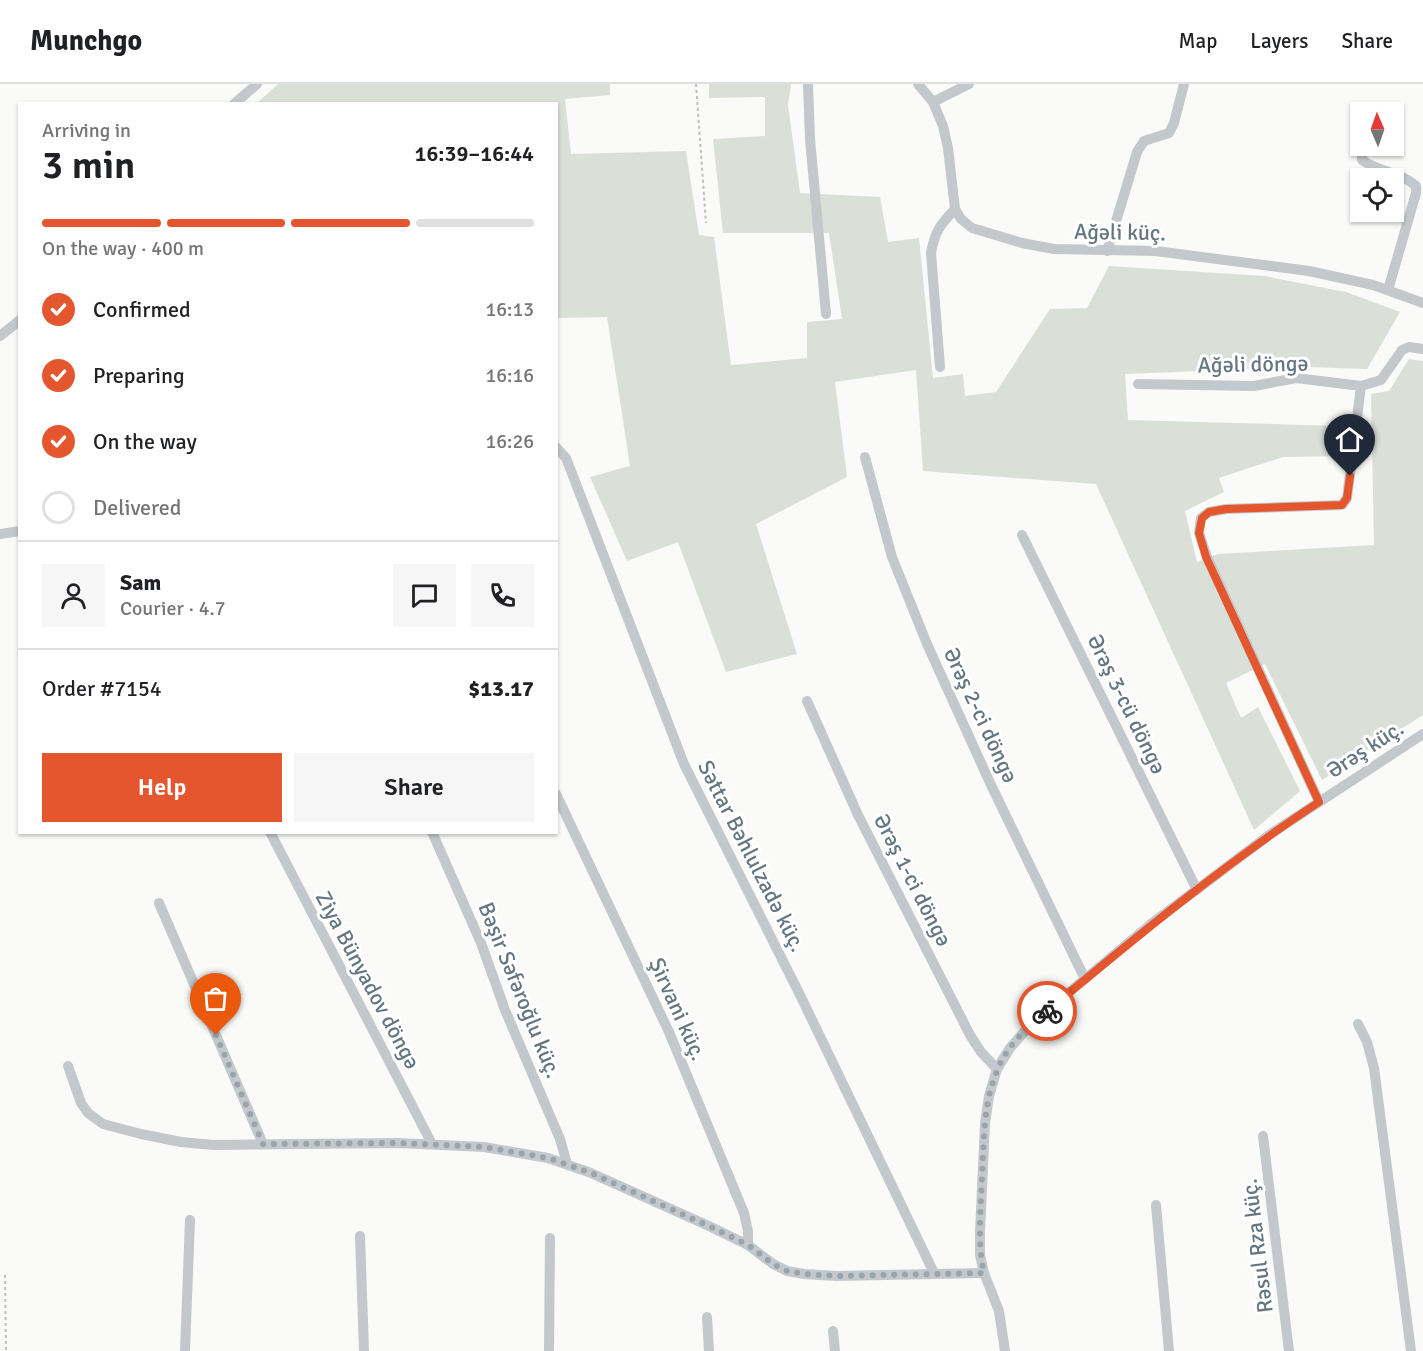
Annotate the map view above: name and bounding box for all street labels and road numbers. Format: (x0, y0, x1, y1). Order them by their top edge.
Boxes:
street label: Ağəli küç. (1074, 218, 1166, 246)
street label: Ağəli döngə (1197, 350, 1309, 378)
street label: Ərəş 3-cü döngə (1082, 630, 1172, 778)
street label: Ərəş 2-ci döngə (938, 643, 1024, 787)
street label: Ərəş küç. (1321, 714, 1409, 784)
street label: Səttar Bəhlulzadə küç. (692, 756, 812, 956)
street label: Ərəş 1-ci döngə (868, 809, 958, 951)
street label: Ziya Bünyadov döngə (310, 886, 426, 1074)
street label: Bəşir Səfəroğlu küç. (472, 898, 568, 1082)
street label: Şirvani küç. (643, 953, 713, 1065)
street label: Rəsul Rza küç. (1235, 1177, 1279, 1315)

